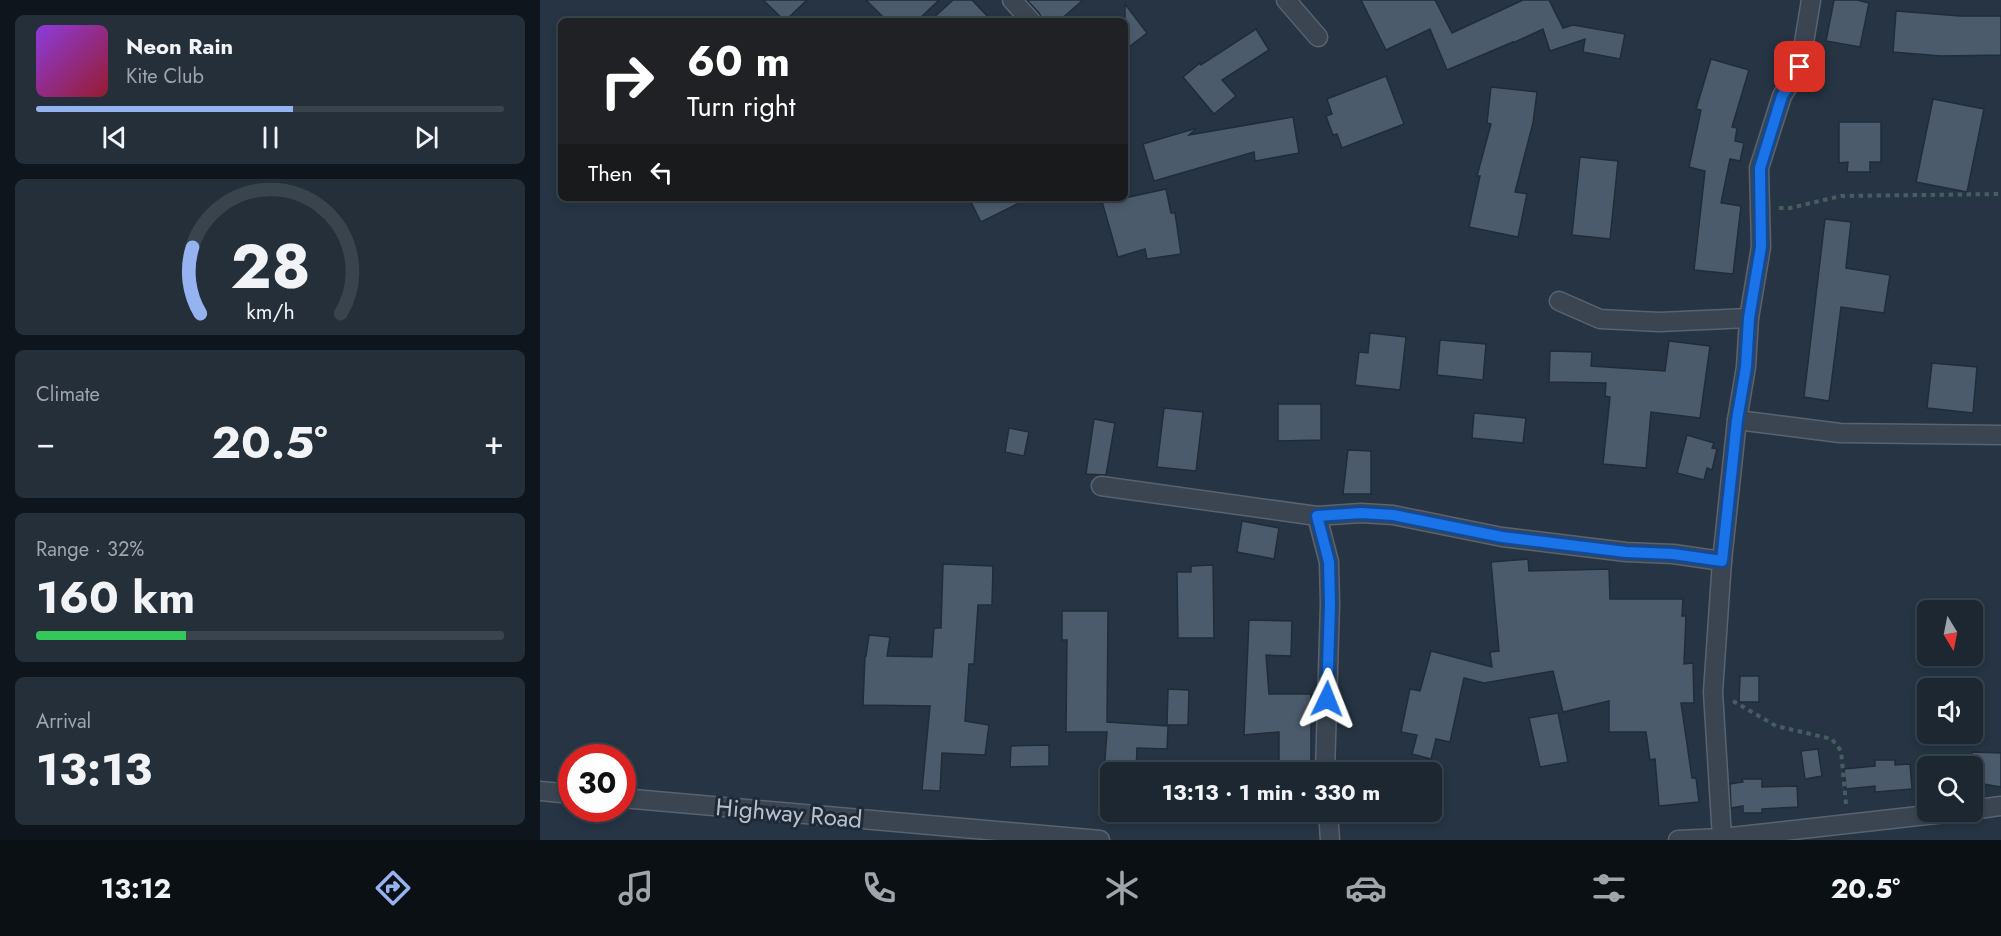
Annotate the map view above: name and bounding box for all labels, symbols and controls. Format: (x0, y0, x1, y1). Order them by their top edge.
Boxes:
text: Neon Rain (126, 30, 233, 62)
text: 60 m (687, 31, 790, 92)
pin (1774, 41, 1825, 92)
icon: right (588, 42, 666, 120)
icon: arrive (1783, 50, 1816, 83)
text: Kite Club (126, 62, 204, 91)
text: Turn right (687, 87, 795, 126)
icon: previous (98, 121, 131, 154)
icon: pause (254, 121, 287, 154)
icon: next (410, 121, 443, 154)
icon: left (645, 156, 678, 189)
text: Then (588, 157, 633, 189)
text: 28 (230, 221, 310, 311)
text: km/h (246, 296, 294, 327)
text: Climate (36, 380, 100, 409)
text: 20.5° (211, 410, 328, 475)
text: − (36, 419, 55, 466)
text: + (484, 419, 504, 466)
text: Range · 32% (36, 535, 144, 564)
text: 160 km (36, 565, 195, 630)
north arrow (1917, 600, 1983, 666)
map controls (1917, 600, 1983, 822)
position arrow (1295, 667, 1359, 731)
button: sound (1917, 678, 1983, 744)
text: Arrival (36, 707, 91, 736)
text: 13:13 (36, 737, 152, 802)
speed limit sign: 30 (558, 744, 636, 822)
button: search (1917, 756, 1983, 822)
text: 13:13 · 1 min · 330 m (1162, 776, 1380, 808)
street label: Highway Road (714, 789, 864, 837)
icon: directions (372, 867, 414, 909)
icon: music (615, 867, 657, 909)
icon: phone (858, 867, 900, 909)
icon: climate (1101, 867, 1143, 909)
icon: car (1345, 867, 1387, 909)
icon: filters (1588, 867, 1630, 909)
text: 13:12 (101, 869, 171, 908)
text: 20.5° (1831, 869, 1900, 908)

